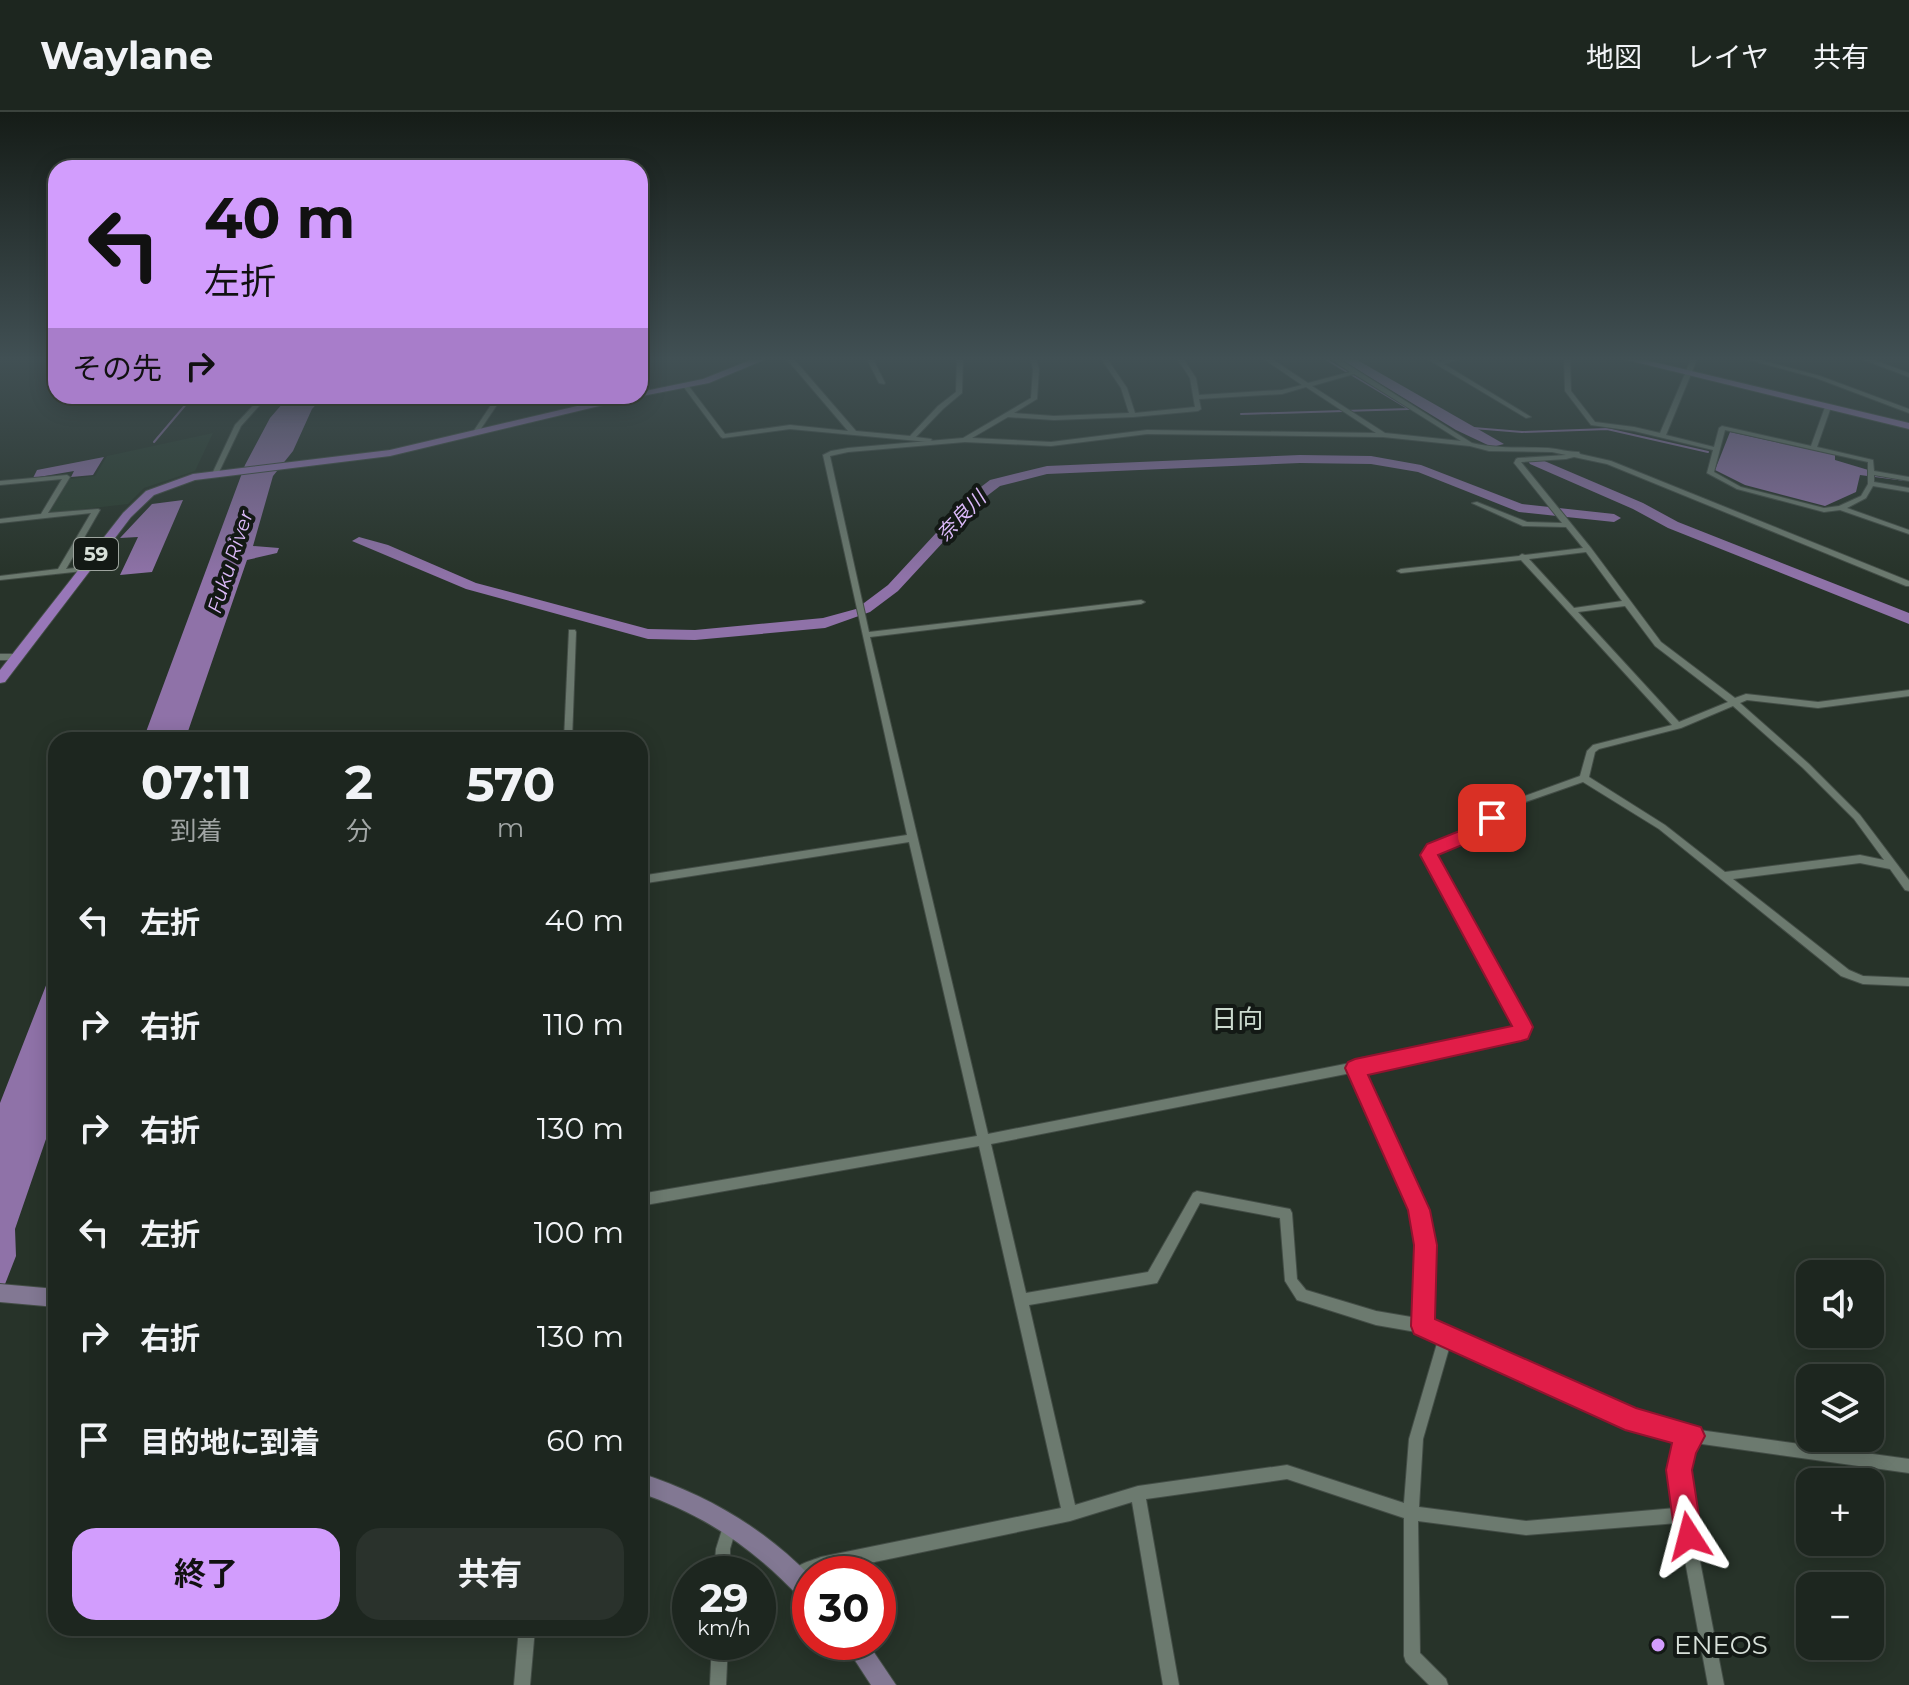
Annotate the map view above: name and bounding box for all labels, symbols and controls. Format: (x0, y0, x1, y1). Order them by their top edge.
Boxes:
text: Waylane (40, 32, 213, 79)
text: 地図 (1586, 40, 1642, 74)
text: レイヤ (1686, 40, 1769, 74)
text: 共有 (1813, 40, 1869, 74)
text: 40 m (204, 184, 355, 252)
icon: left (72, 192, 176, 296)
text: 左折 (204, 259, 276, 303)
icon: right (178, 344, 222, 388)
text: その先 (72, 350, 162, 387)
water label: 奈良川 (932, 485, 992, 546)
water label: Fuku River (202, 507, 258, 616)
road number: 59 (74, 538, 118, 570)
text: 07:11 (141, 753, 252, 811)
text: 2 (345, 753, 373, 811)
text: 570 (466, 755, 555, 813)
pin (1458, 784, 1526, 852)
icon: arrive (1470, 796, 1514, 840)
text: m (497, 812, 524, 844)
text: 到着 (170, 815, 222, 847)
text: 分 (346, 815, 372, 847)
icon: left (72, 898, 116, 942)
text: 40 m (545, 902, 624, 939)
text: 左折 (140, 904, 200, 941)
icon: right (72, 1002, 116, 1046)
district label: 日向 (1211, 1003, 1263, 1035)
text: 110 m (543, 1006, 624, 1043)
text: 右折 (140, 1008, 200, 1045)
icon: right (72, 1106, 116, 1150)
text: 130 m (537, 1110, 624, 1147)
text: 右折 (140, 1112, 200, 1149)
icon: left (72, 1210, 116, 1254)
text: 100 m (534, 1214, 624, 1251)
text: 左折 (140, 1216, 200, 1253)
map controls (1796, 1260, 1884, 1660)
button: sound (1796, 1260, 1884, 1348)
icon: right (72, 1314, 116, 1358)
text: 130 m (537, 1318, 624, 1355)
text: 右折 (140, 1320, 200, 1357)
button: layers (1796, 1364, 1884, 1452)
icon: arrive (72, 1418, 116, 1462)
text: 60 m (546, 1422, 624, 1459)
text: 目的地に到着 (140, 1424, 320, 1461)
button: + (1796, 1468, 1884, 1556)
position arrow (1647, 1494, 1731, 1578)
button: 終了 (72, 1528, 340, 1620)
button: 共有 (356, 1528, 624, 1620)
speed limit sign: 30 (792, 1556, 896, 1660)
button: − (1796, 1572, 1884, 1660)
text: 29 (699, 1573, 749, 1622)
text: km/h (697, 1616, 751, 1640)
place label: ENEOS (1674, 1629, 1768, 1661)
marker: ENEOS (1649, 1636, 1667, 1654)

